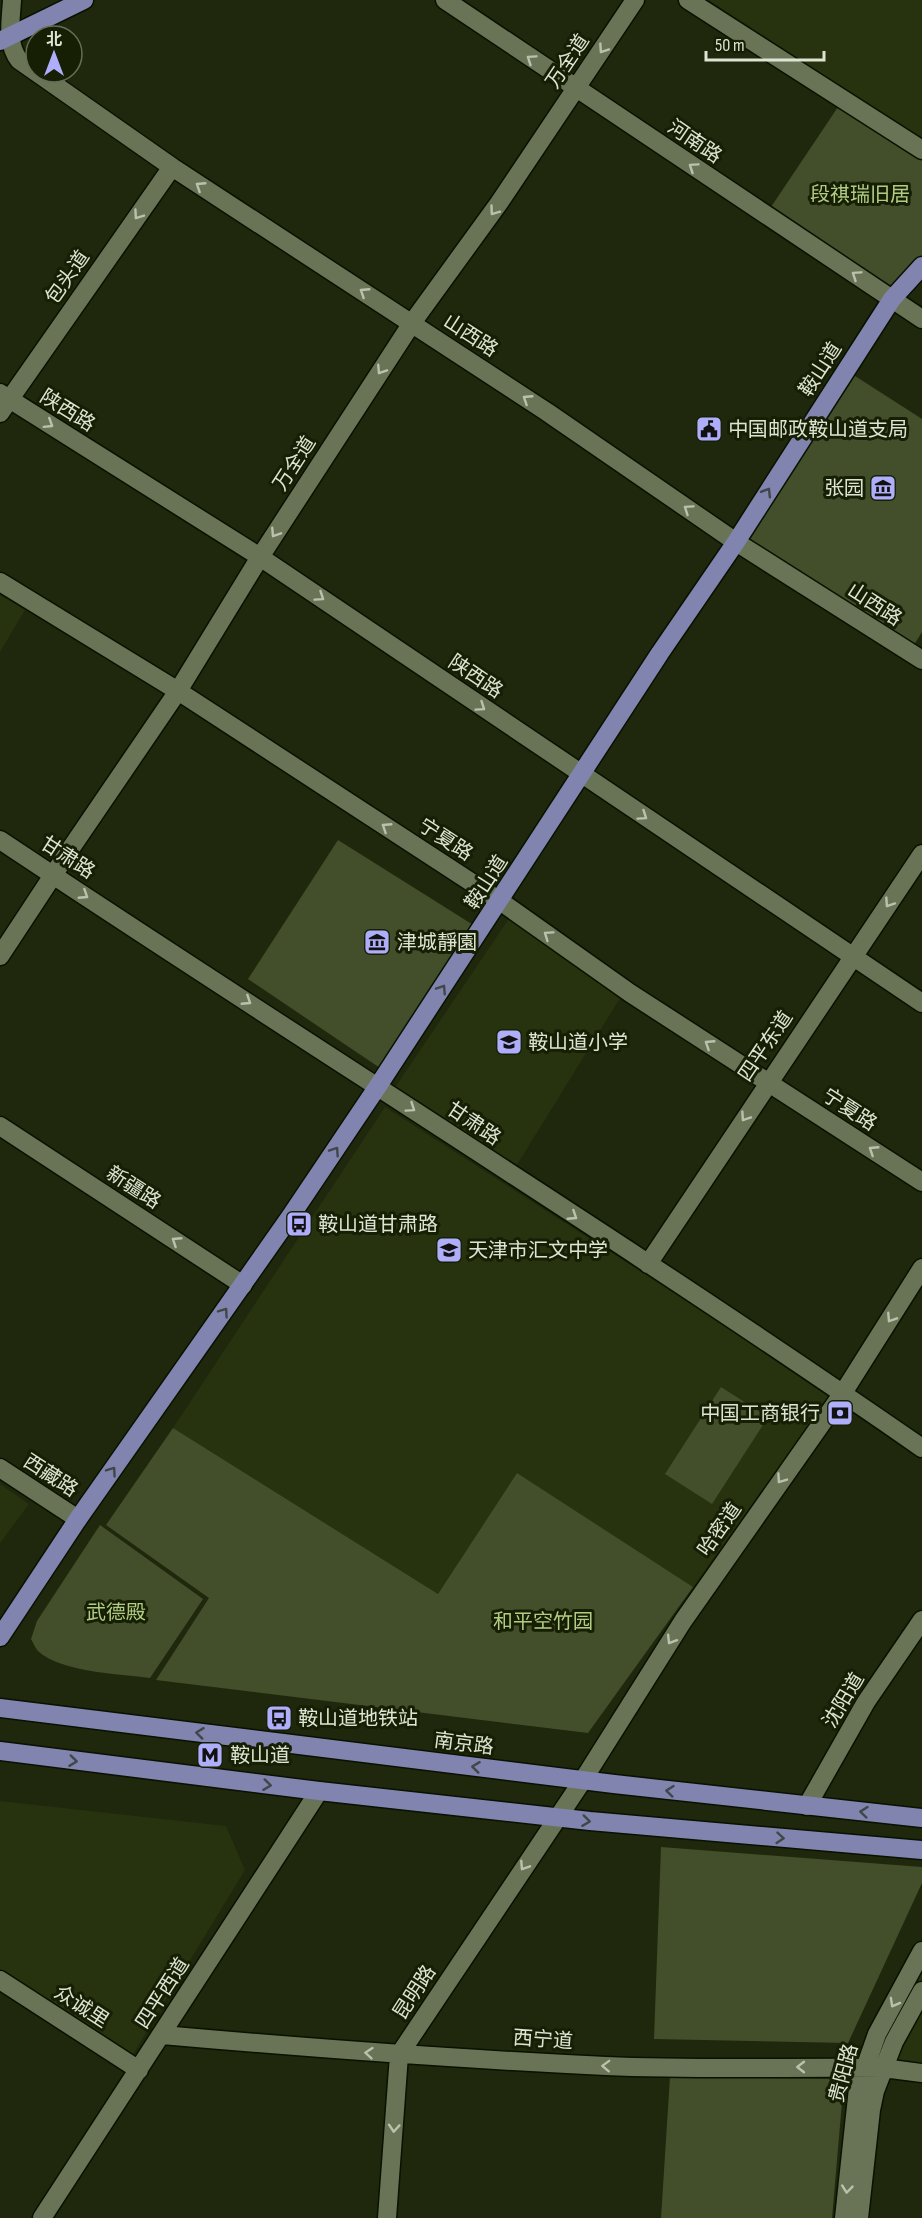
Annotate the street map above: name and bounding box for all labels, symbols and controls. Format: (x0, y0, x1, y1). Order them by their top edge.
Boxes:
north arrow (24, 24, 84, 84)
scale bar (706, 24, 824, 62)
street label: 万全道 (541, 30, 595, 93)
text: 北 (46, 31, 62, 50)
text: 50 m (715, 35, 745, 56)
one-way arrow (599, 42, 610, 53)
one-way arrow (527, 54, 537, 66)
street label: 河南路 (663, 115, 726, 169)
one-way arrow (689, 163, 700, 174)
one-way arrow (196, 181, 206, 193)
park label: 段祺瑞旧居 (810, 183, 910, 207)
one-way arrow (490, 204, 501, 215)
one-way arrow (134, 209, 145, 220)
street label: 包头道 (41, 246, 95, 309)
one-way arrow (851, 271, 862, 282)
one-way arrow (360, 287, 370, 299)
street label: 山西路 (439, 309, 502, 362)
street label: 鞍山道 (794, 338, 847, 401)
one-way arrow (377, 364, 389, 374)
street label: 陕西路 (36, 385, 99, 437)
one-way arrow (523, 395, 534, 406)
public building icon: 中国邮政鞍山道支局 (694, 414, 724, 444)
one-way arrow (43, 417, 53, 429)
place label: 中国邮政鞍山道支局 (728, 418, 908, 442)
street label: 万全道 (268, 432, 321, 495)
museum icon: 张园 (868, 473, 898, 503)
place label: 张园 (824, 477, 864, 501)
one-way arrow (760, 488, 771, 499)
one-way arrow (683, 505, 694, 516)
one-way arrow (271, 526, 282, 537)
street label: 山西路 (843, 578, 906, 631)
one-way arrow (313, 590, 324, 601)
street label: 陕西路 (444, 650, 507, 704)
one-way arrow (474, 700, 485, 711)
one-way arrow (636, 809, 647, 820)
street label: 宁夏路 (414, 813, 477, 866)
one-way arrow (381, 823, 392, 834)
street label: 甘肃路 (36, 831, 99, 884)
street label: 鞍山道 (460, 851, 513, 914)
one-way arrow (77, 888, 88, 899)
one-way arrow (885, 896, 896, 907)
museum icon: 津城靜園 (362, 927, 392, 957)
place label: 津城靜園 (397, 931, 477, 955)
one-way arrow (543, 931, 554, 942)
one-way arrow (435, 985, 447, 995)
one-way arrow (241, 994, 252, 1005)
street label: 四平东道 (734, 1007, 798, 1086)
school or university icon: 鞍山道小学 (494, 1027, 524, 1057)
place label: 鞍山道小学 (528, 1031, 628, 1055)
one-way arrow (705, 1040, 716, 1051)
street label: 宁夏路 (818, 1083, 881, 1136)
street label: 甘肃路 (442, 1097, 505, 1151)
one-way arrow (404, 1101, 415, 1112)
one-way arrow (741, 1111, 753, 1121)
one-way arrow (869, 1146, 880, 1157)
one-way arrow (327, 1147, 338, 1158)
street label: 新疆路 (102, 1161, 165, 1214)
one-way arrow (567, 1208, 577, 1220)
bus stop icon: 鞍山道甘肃路 (284, 1209, 314, 1239)
place label: 鞍山道甘肃路 (318, 1213, 438, 1237)
school or university icon: 天津市汇文中学 (434, 1235, 464, 1265)
one-way arrow (172, 1237, 182, 1249)
place label: 天津市汇文中学 (468, 1239, 608, 1263)
one-way arrow (217, 1307, 228, 1318)
one-way arrow (887, 1311, 898, 1322)
bank icon: 中国工商银行 (825, 1398, 855, 1428)
place label: 中国工商银行 (700, 1402, 820, 1426)
street label: 西藏路 (19, 1449, 82, 1502)
one-way arrow (105, 1467, 116, 1478)
one-way arrow (777, 1472, 788, 1483)
street label: 哈密道 (693, 1498, 747, 1561)
park label: 武德殿 (86, 1601, 146, 1625)
park label: 和平空竹园 (493, 1610, 593, 1634)
one-way arrow (666, 1634, 678, 1644)
street label: 沈阳道 (818, 1669, 870, 1732)
bus stop icon: 鞍山道地铁站 (264, 1703, 294, 1733)
place label: 鞍山道地铁站 (298, 1707, 418, 1731)
one-way arrow (195, 1727, 204, 1740)
street label: 南京路 (433, 1728, 495, 1760)
metro station icon: 鞍山道 (195, 1740, 225, 1770)
place label: 鞍山道 (230, 1744, 290, 1768)
one-way arrow (69, 1754, 78, 1766)
one-way arrow (472, 1761, 481, 1774)
one-way arrow (262, 1778, 272, 1791)
one-way arrow (665, 1785, 675, 1798)
one-way arrow (859, 1806, 868, 1819)
one-way arrow (581, 1814, 591, 1826)
one-way arrow (776, 1831, 785, 1844)
one-way arrow (520, 1859, 531, 1870)
street label: 四平西道 (131, 1953, 195, 2034)
street label: 昆明路 (388, 1961, 441, 2024)
street label: 众诚里 (50, 1980, 113, 2033)
one-way arrow (890, 1996, 901, 2007)
street label: 西宁道 (512, 2026, 574, 2054)
street label: 贵阳路 (825, 2041, 863, 2105)
one-way arrow (365, 2047, 374, 2060)
one-way arrow (601, 2059, 610, 2072)
one-way arrow (796, 2061, 805, 2074)
one-way arrow (387, 2124, 400, 2133)
one-way arrow (841, 2185, 854, 2194)

